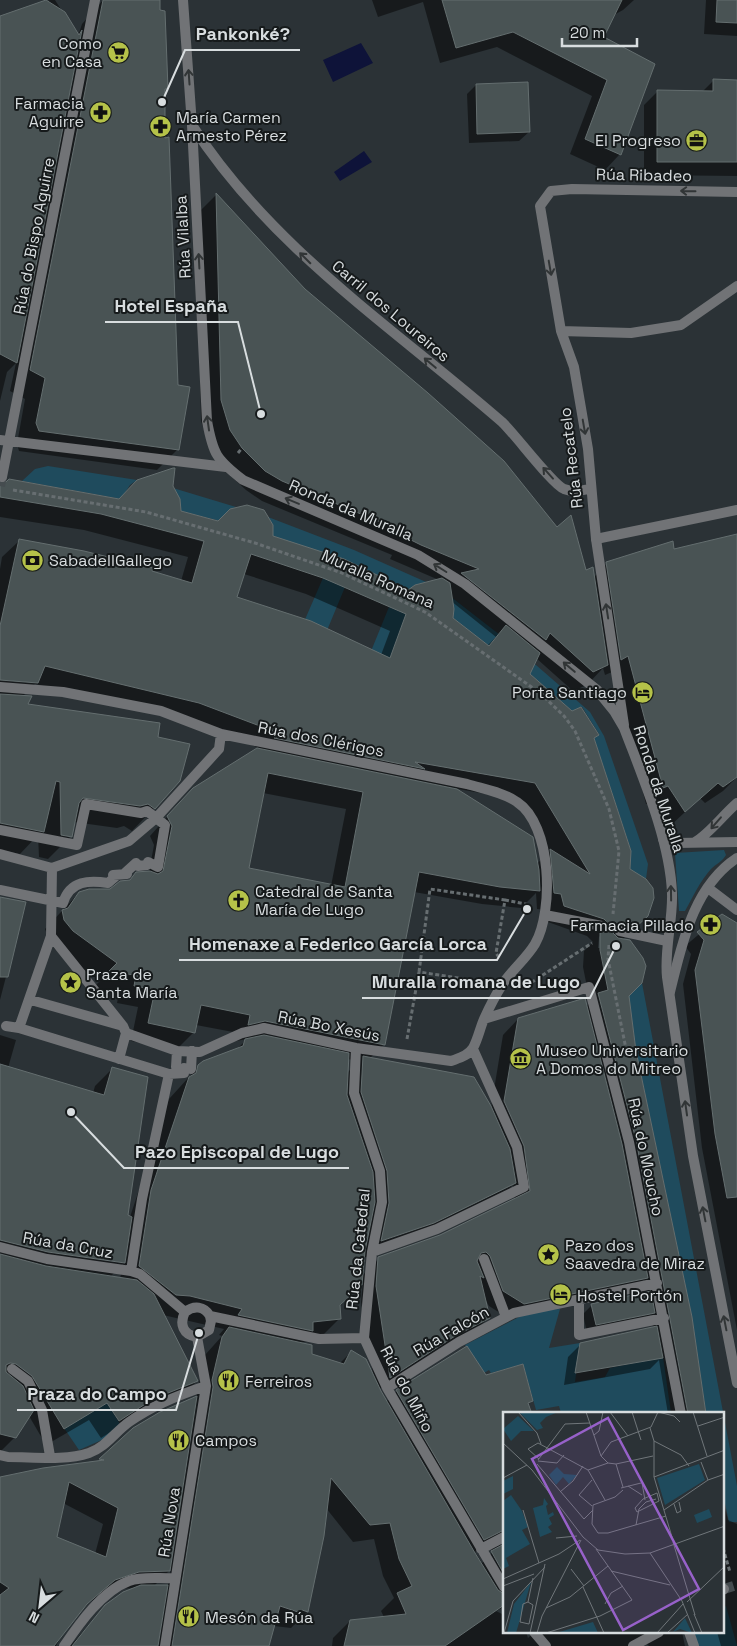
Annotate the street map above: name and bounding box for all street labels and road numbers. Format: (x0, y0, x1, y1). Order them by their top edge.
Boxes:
street label: Rúa do Bispo Aguirre (8, 156, 60, 316)
street label: Rúa Ribadeo (596, 164, 692, 186)
street label: Rúa Vilalba (170, 195, 196, 279)
street label: Carril dos Loureiros (328, 255, 454, 367)
street label: Rúa Recatelo (554, 406, 588, 510)
street label: Ronda da Muralla (286, 474, 416, 546)
street label: Muralla Romana (318, 545, 438, 613)
street label: Rúa dos Clérigos (256, 716, 386, 762)
street label: Ronda da Muralla (629, 723, 689, 855)
street label: Rúa Bo Xesús (276, 1006, 382, 1046)
street label: Rúa do Moucho (623, 1096, 669, 1218)
street label: Rúa da Catedral (341, 1187, 375, 1311)
street label: Rúa da Cruz (21, 1227, 115, 1263)
street label: Rúa Falcón (409, 1301, 493, 1361)
street label: Rúa do Miño (375, 1342, 439, 1436)
street label: Rúa Nova (153, 1485, 185, 1559)

